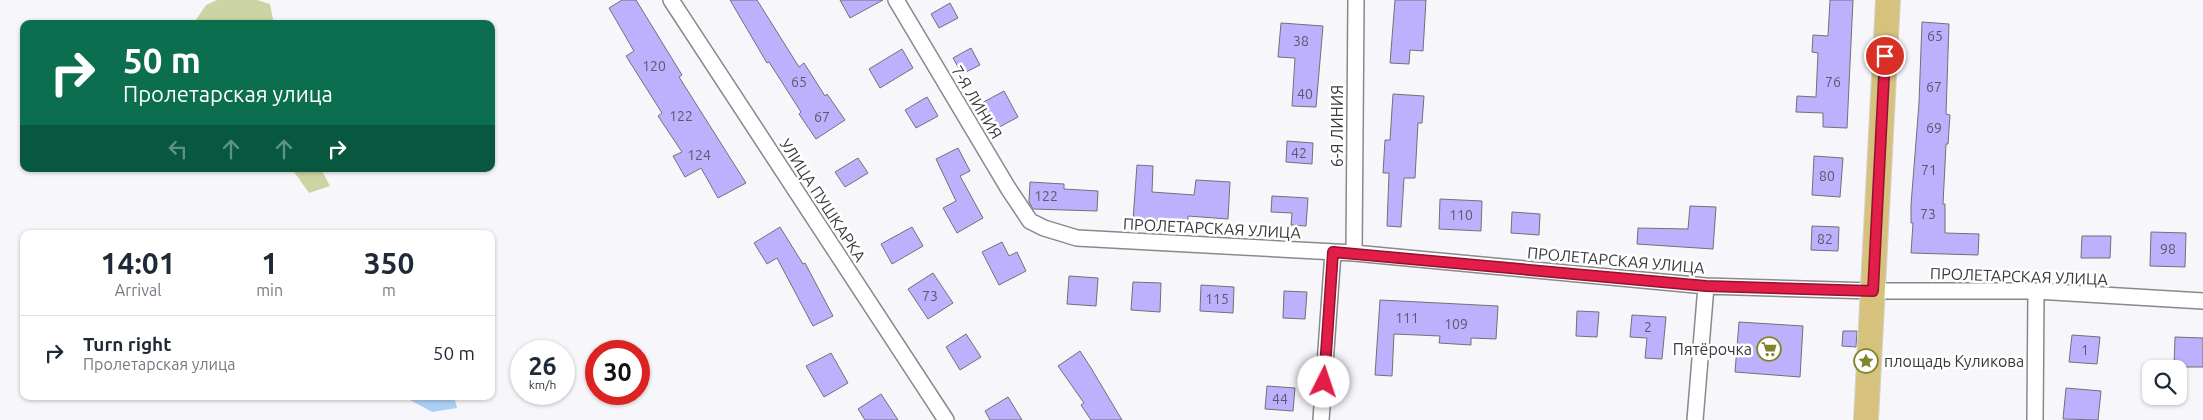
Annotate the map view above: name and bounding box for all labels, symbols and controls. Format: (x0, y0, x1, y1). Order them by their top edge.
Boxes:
house number: 65 (1927, 28, 1943, 44)
house number: 38 (1293, 33, 1309, 49)
pin (1864, 35, 1906, 77)
icon: right (40, 40, 105, 105)
text: 50 m (123, 40, 201, 80)
icon: arrive (1871, 42, 1899, 70)
house number: 120 (642, 58, 666, 74)
street label: 7-Я ЛИНИЯ (948, 62, 1006, 142)
house number: 65 (791, 74, 807, 90)
house number: 76 (1825, 74, 1841, 90)
house number: 67 (1926, 79, 1942, 95)
text: Пролетарская улица (123, 81, 333, 106)
street label: 6-Я ЛИНИЯ (1328, 85, 1346, 167)
house number: 40 (1297, 86, 1313, 102)
house number: 122 (669, 108, 693, 124)
house number: 67 (814, 109, 830, 125)
house number: 69 (1926, 120, 1942, 136)
icon: left (164, 135, 192, 163)
icon: ahead (217, 135, 245, 163)
icon: ahead (270, 135, 298, 163)
icon: right (323, 135, 351, 163)
street label: УЛИЦА ПУШКАРКА (777, 135, 870, 265)
house number: 42 (1291, 145, 1307, 161)
house number: 124 (687, 147, 711, 163)
house number: 71 (1921, 162, 1937, 178)
house number: 80 (1819, 168, 1835, 184)
house number: 122 (1034, 188, 1058, 204)
house number: 73 (1920, 206, 1936, 222)
house number: 110 (1449, 207, 1473, 223)
street label: ПРОЛЕТАРСКАЯ УЛИЦА (1123, 214, 1302, 242)
house number: 82 (1817, 231, 1833, 247)
house number: 98 (2160, 241, 2176, 257)
street label: ПРОЛЕТАРСКАЯ УЛИЦА (1527, 243, 1706, 277)
text: 14:01 (101, 246, 176, 280)
text: 1 (261, 246, 278, 280)
text: 350 (364, 246, 414, 280)
street label: ПРОЛЕТАРСКАЯ УЛИЦА (1930, 264, 2109, 288)
text: Arrival (115, 281, 161, 299)
text: min (256, 281, 283, 299)
text: m (382, 281, 396, 299)
house number: 73 (922, 288, 938, 304)
house number: 115 (1205, 291, 1229, 307)
house number: 111 (1395, 310, 1419, 326)
house number: 109 (1444, 316, 1468, 332)
house number: 2 (1644, 319, 1652, 335)
text: Turn right (83, 333, 171, 355)
supermarket icon: Пятёрочка (1756, 336, 1782, 362)
icon: right (40, 339, 68, 367)
speed limit sign: 30 (585, 340, 650, 405)
place label: Пятёрочка (1673, 340, 1752, 358)
text: 50 m (433, 342, 475, 364)
house number: 1 (2081, 342, 2089, 358)
place icon: площадь Куликова (1853, 348, 1879, 374)
text: 26 (528, 352, 557, 380)
place label: площадь Куликова (1884, 352, 2024, 370)
text: Пролетарская улица (83, 355, 236, 373)
position arrow (1297, 355, 1349, 407)
map controls (2142, 360, 2187, 405)
button: search (2142, 360, 2187, 405)
text: km/h (529, 378, 556, 391)
house number: 44 (1272, 391, 1288, 407)

